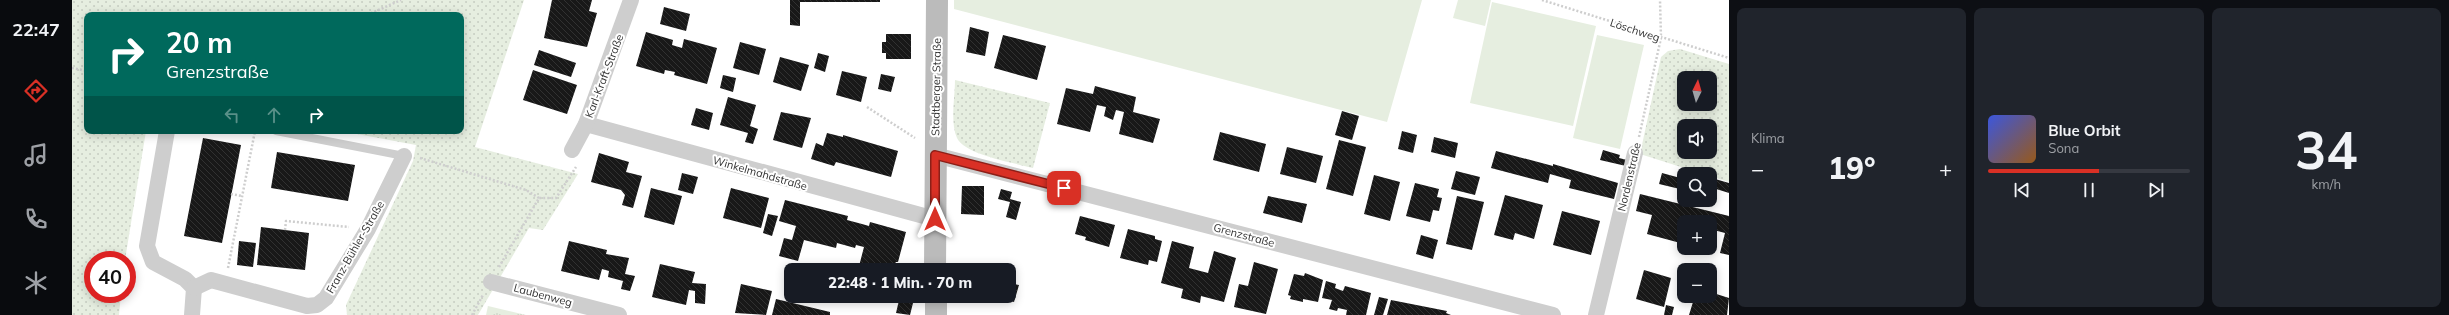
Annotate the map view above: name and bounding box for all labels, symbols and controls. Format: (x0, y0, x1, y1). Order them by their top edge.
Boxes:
street label: Löschweg (1608, 15, 1662, 45)
text: 22:47 (12, 18, 60, 41)
text: 20 m (166, 25, 232, 60)
icon: right (100, 28, 152, 80)
street label: Karl-Kraft-Straße (582, 32, 626, 120)
street label: Stadtberger Straße (928, 38, 944, 136)
text: Grenzstraße (166, 60, 269, 83)
north arrow (1677, 71, 1717, 111)
map controls (1677, 71, 1717, 303)
icon: directions (22, 77, 50, 105)
icon: left (221, 104, 243, 126)
icon: ahead (263, 104, 285, 126)
icon: right (305, 104, 327, 126)
text: 34 (2295, 117, 2358, 182)
button: sound (1677, 119, 1717, 159)
text: Blue Orbit (2048, 121, 2120, 140)
text: Klima (1751, 130, 1785, 146)
text: Sona (2048, 140, 2079, 156)
icon: music (22, 141, 50, 169)
street label: Nordenstraße (1614, 141, 1644, 213)
text: 19° (1828, 149, 1875, 187)
street label: Winkelmahdstraße (711, 153, 809, 193)
text: − (1751, 155, 1764, 183)
text: + (1939, 155, 1952, 183)
button: search (1677, 167, 1717, 207)
pin (1047, 171, 1081, 205)
text: km/h (2312, 176, 2341, 192)
icon: arrive (1053, 177, 1075, 199)
icon: previous (2011, 179, 2033, 201)
icon: pause (2078, 179, 2100, 201)
icon: next (2145, 179, 2167, 201)
street label: Franz-Bühler-Straße (323, 198, 387, 296)
position arrow (914, 198, 956, 240)
icon: phone (22, 205, 50, 233)
button: + (1677, 215, 1717, 255)
street label: Grenzstraße (1212, 220, 1276, 250)
speed limit sign: 40 (84, 251, 136, 303)
button: − (1677, 263, 1717, 303)
icon: climate (22, 269, 50, 297)
text: 22:48 · 1 Min. · 70 m (828, 273, 972, 292)
street label: Laubenweg (512, 280, 574, 310)

